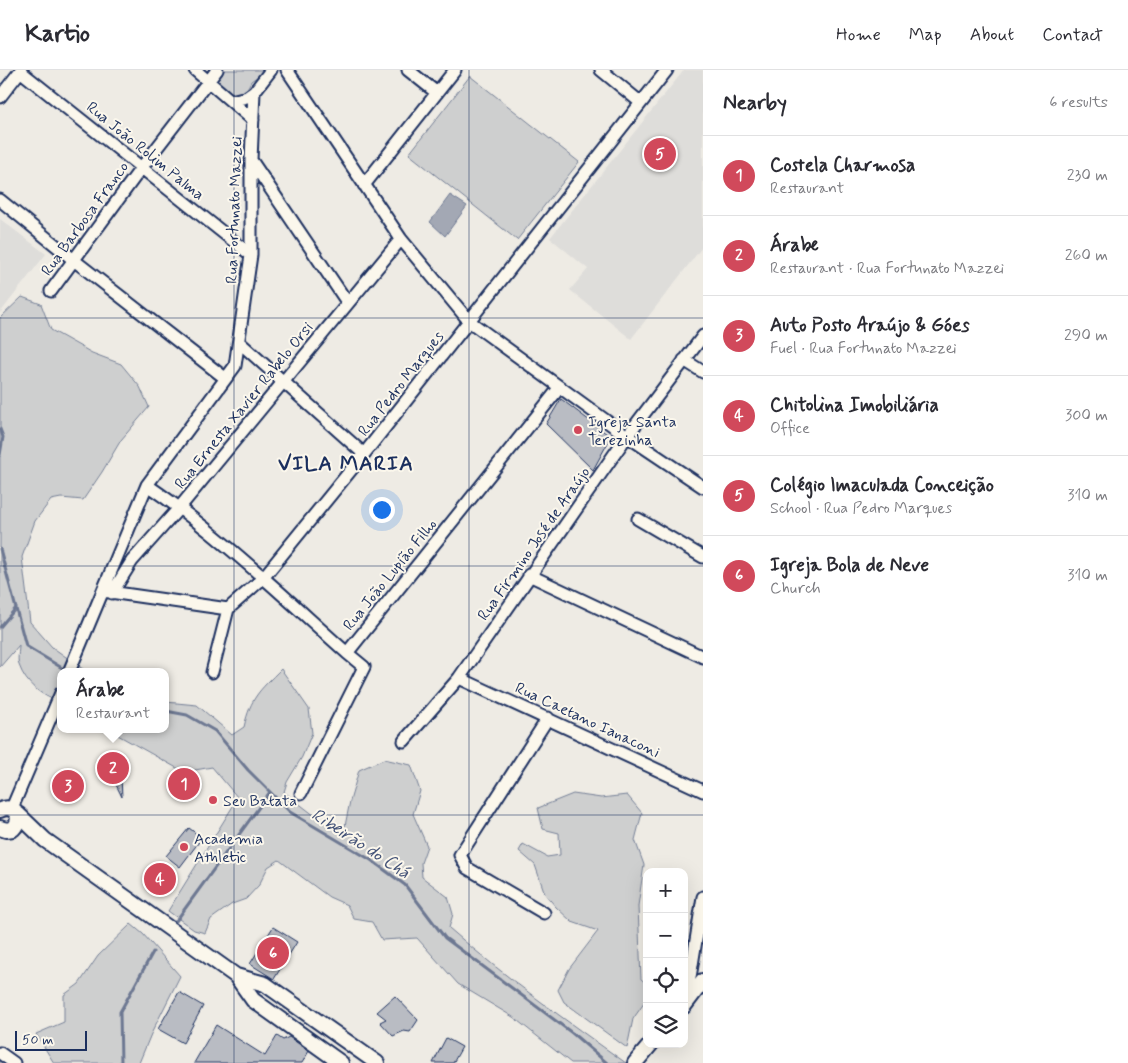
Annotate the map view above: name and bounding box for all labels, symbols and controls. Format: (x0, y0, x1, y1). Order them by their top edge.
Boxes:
text: Kartio (25, 19, 90, 50)
text: Home (836, 23, 881, 47)
text: Map (909, 23, 942, 47)
text: About (970, 23, 1014, 47)
text: Contact (1042, 23, 1103, 47)
text: Nearby (723, 89, 787, 117)
text: 6 results (1049, 92, 1108, 113)
street label: Rua João Rolim Palma (82, 97, 209, 205)
pin: 5 (644, 135, 676, 173)
street label: Rua Fortunato Mazzei (221, 136, 248, 284)
text: Costela Charmosa (770, 153, 915, 178)
street label: Rua Barbosa Franco (37, 157, 134, 280)
text: 1 (735, 165, 743, 186)
text: 230 m (1067, 165, 1108, 186)
text: Restaurant (770, 178, 844, 199)
text: Árabe (770, 233, 819, 258)
text: 2 (735, 245, 743, 266)
text: 260 m (1065, 245, 1108, 266)
text: Restaurant · Rua Fortunato Mazzei (770, 258, 1004, 279)
text: Auto Posto Araújo & Góes (770, 313, 970, 338)
street label: Rua Ernesta Xavier Rabelo Orsi (170, 318, 318, 494)
text: 3 (735, 325, 743, 346)
text: 290 m (1064, 325, 1108, 346)
street label: Rua Pedro Marques (353, 327, 449, 441)
text: Fuel · Rua Fortunato Mazzei (770, 338, 957, 359)
text: Chitolina Imobiliária (770, 393, 939, 418)
text: 4 (734, 405, 744, 426)
text: 300 m (1065, 405, 1108, 426)
place label: Igreja Santa Terezinha (588, 412, 677, 451)
text: Office (770, 418, 810, 439)
marker: Igreja Santa Terezinha (572, 424, 584, 436)
district label: VILA MARIA (278, 450, 414, 478)
street label: Rua Firmino José de Araújo (473, 463, 596, 625)
text: Colégio Imaculada Conceição (770, 473, 994, 498)
text: 5 (734, 485, 744, 506)
text: 310 m (1067, 485, 1108, 506)
your location (369, 497, 395, 523)
text: School · Rua Pedro Marques (770, 498, 952, 519)
street label: Rua João Lupião Filho (339, 515, 442, 635)
text: Igreja Bola de Neve (770, 553, 929, 578)
text: 6 (735, 565, 743, 586)
text: 310 m (1067, 565, 1108, 586)
text: Church (770, 578, 821, 599)
popup (57, 668, 169, 733)
text: Árabe (76, 678, 124, 703)
street label: Rua Caetano Ianaconi (512, 678, 663, 763)
text: Restaurant (76, 703, 150, 724)
pin: 2 (97, 749, 129, 787)
pin: 1 (168, 765, 200, 803)
pin: 3 (52, 767, 84, 805)
place label: Seu Batata (223, 791, 297, 812)
marker: Seu Batata (207, 794, 219, 806)
water label: Ribeirão do Chá (307, 803, 415, 885)
place label: Academia Athletic (194, 829, 263, 868)
marker: Academia Athletic (178, 841, 190, 853)
pin: 4 (144, 860, 176, 898)
map controls (643, 868, 688, 1048)
button: + (643, 868, 688, 913)
button: − (643, 913, 688, 958)
pin: 6 (257, 934, 289, 972)
button: locate (643, 958, 688, 1003)
button: layers (643, 1003, 688, 1048)
scale bar (15, 1028, 88, 1051)
text: 50 m (22, 1031, 53, 1049)

